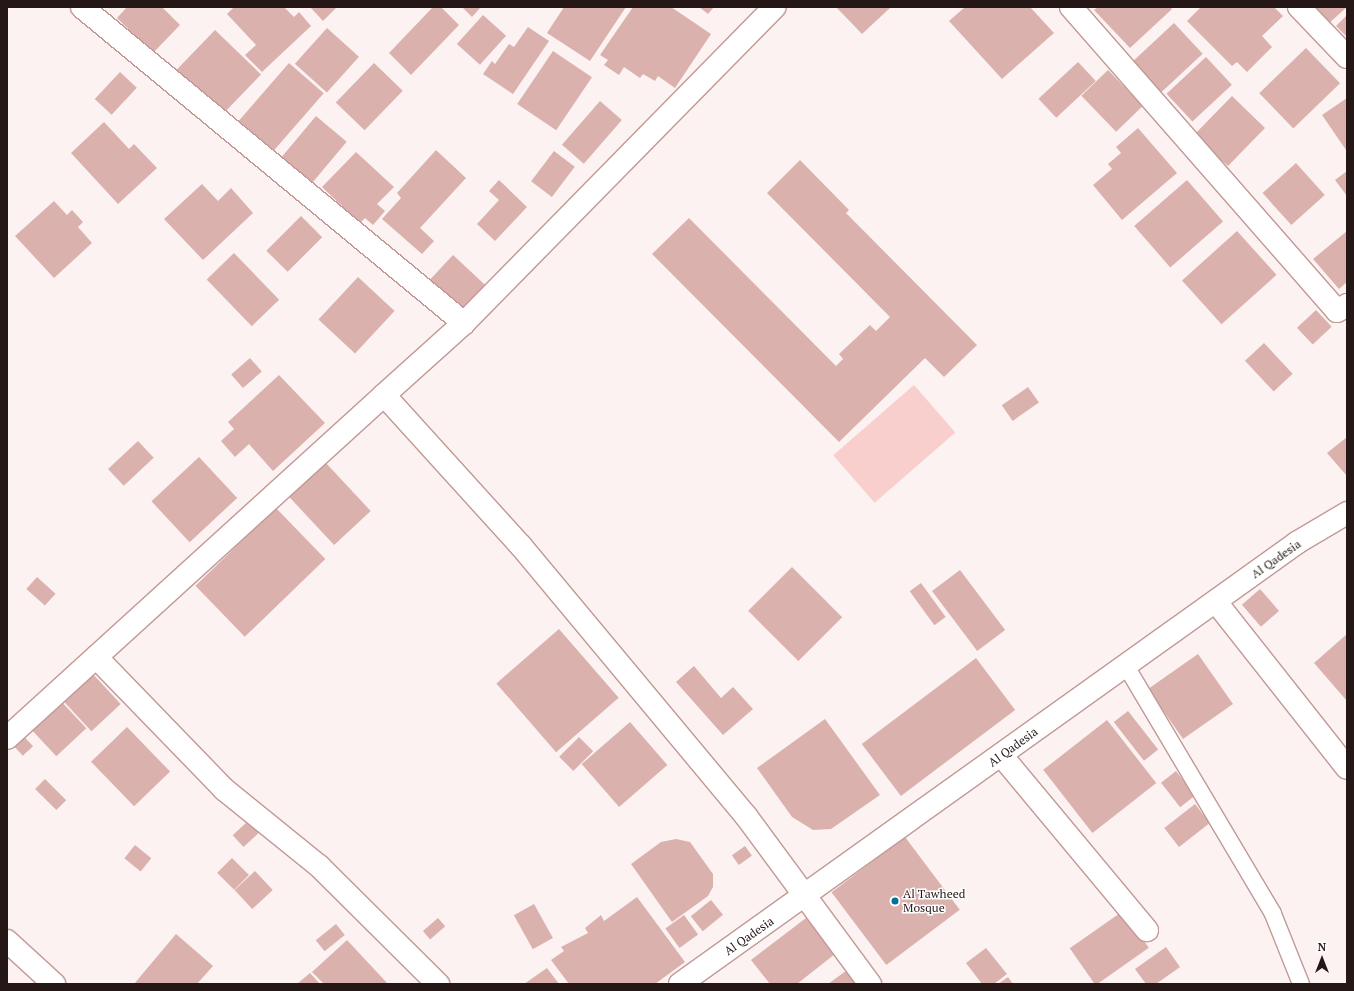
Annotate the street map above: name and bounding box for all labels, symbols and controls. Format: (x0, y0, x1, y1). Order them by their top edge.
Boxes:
street label: Al Qadesia (1248, 537, 1304, 581)
street label: Al Qadesia (986, 724, 1040, 770)
place label: Al Tawheed Mosque (903, 887, 965, 915)
marker: Al Tawheed Mosque (890, 896, 900, 906)
street label: Al Qadesia (721, 914, 777, 958)
north arrow (1302, 939, 1342, 979)
text: N (1318, 940, 1326, 954)

